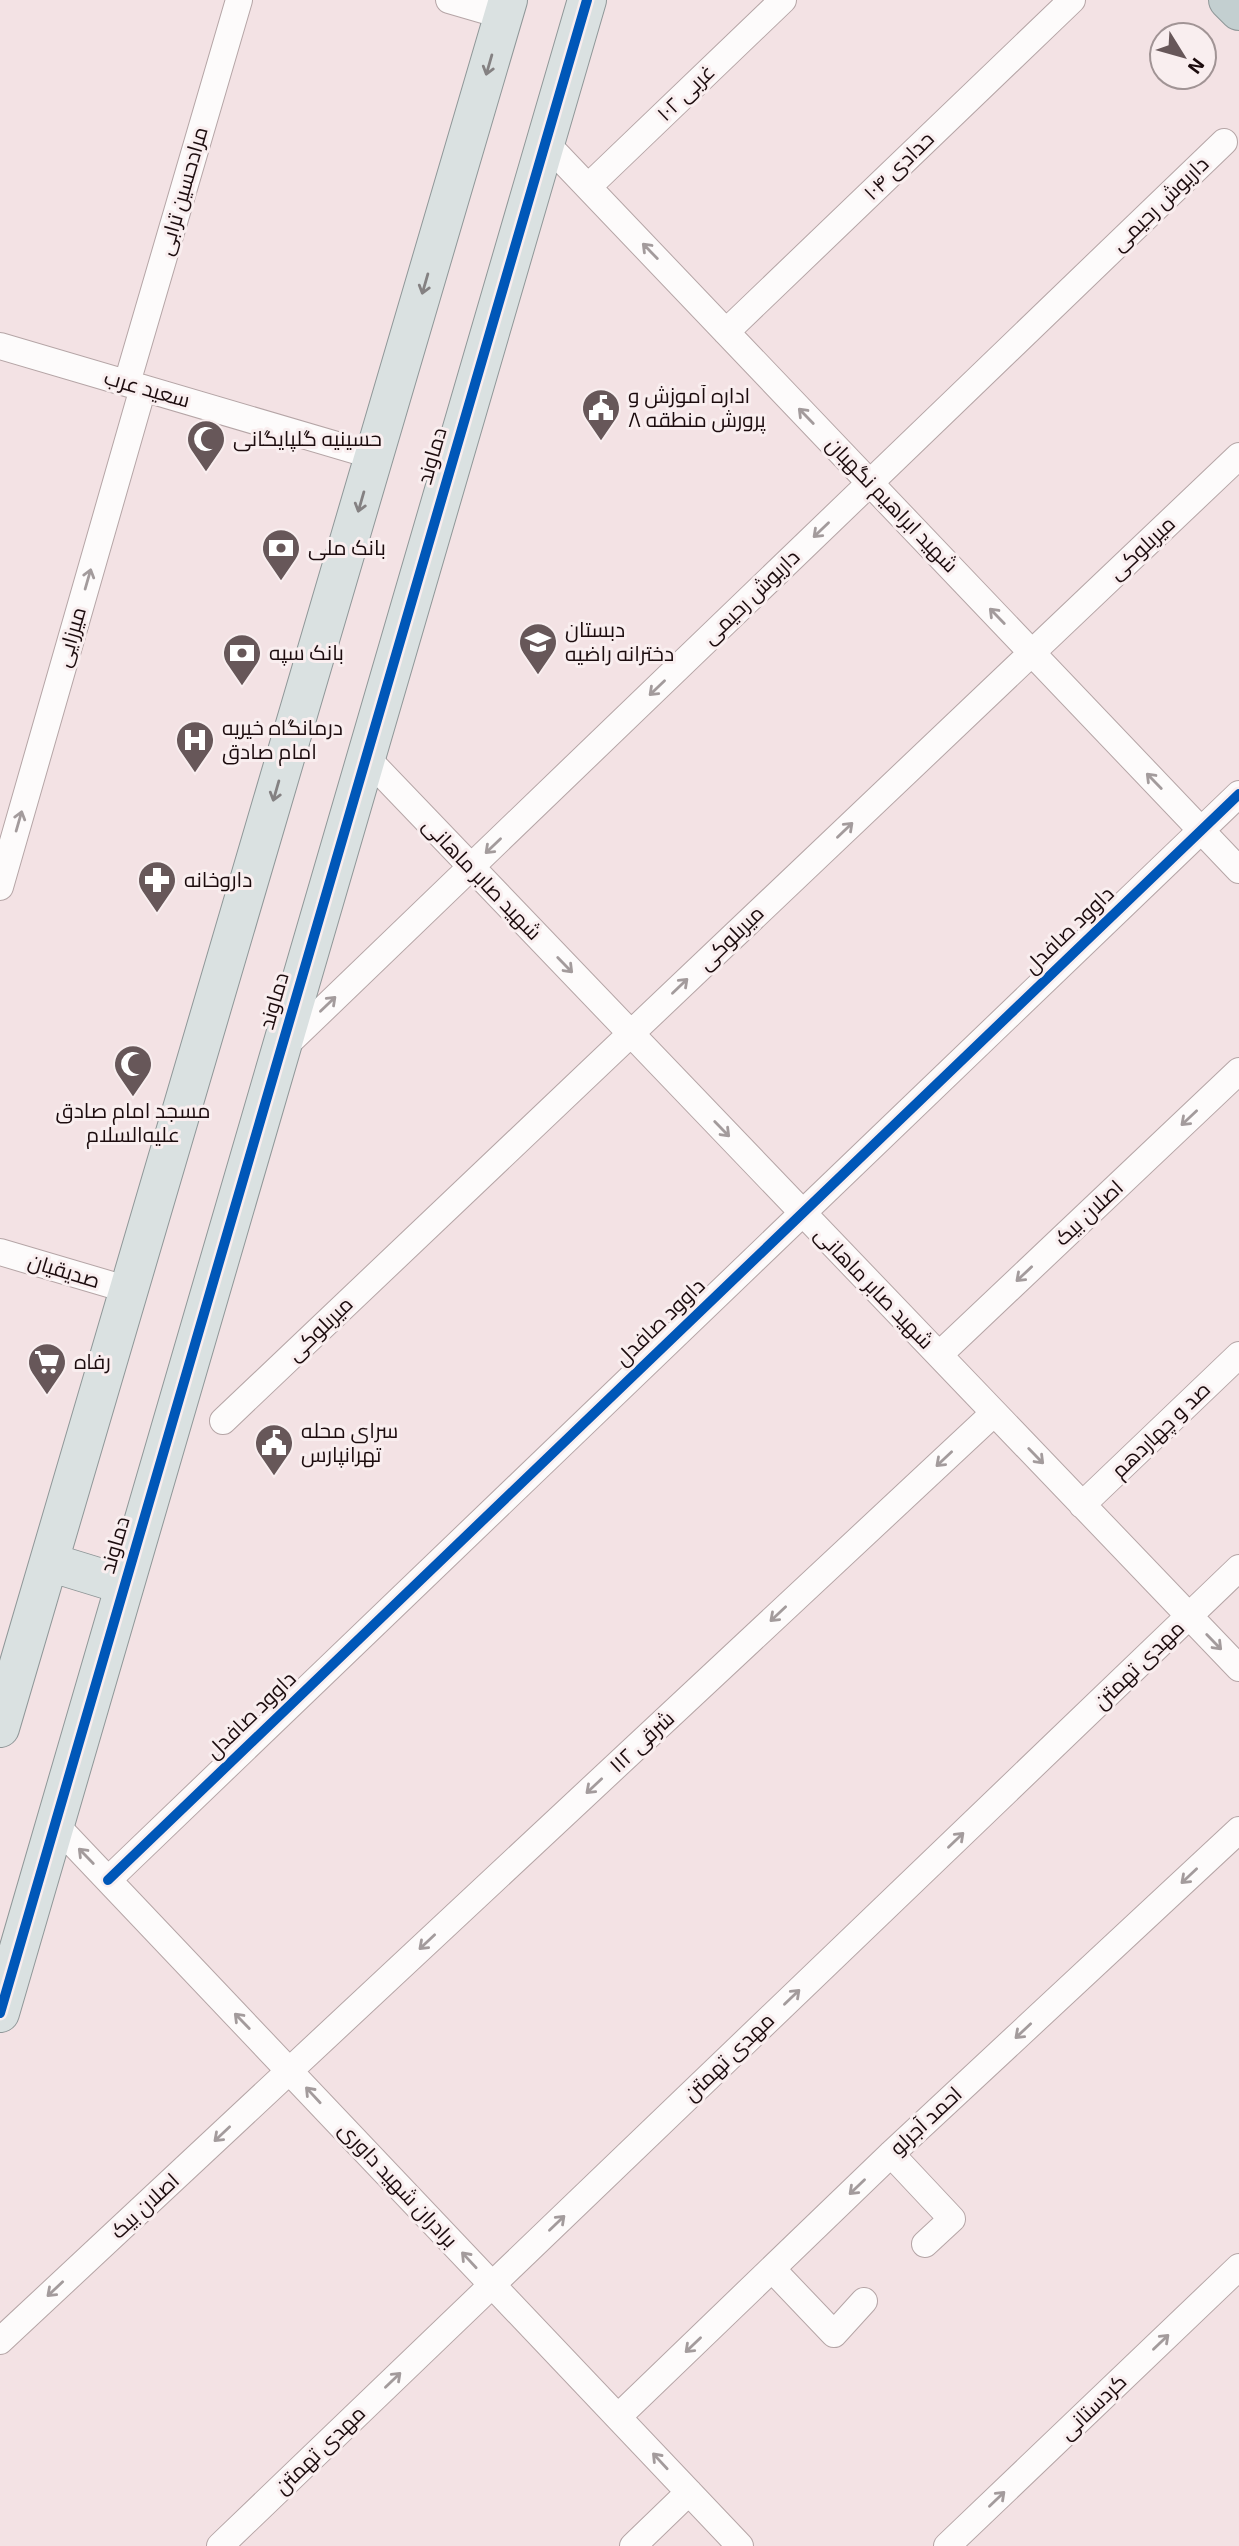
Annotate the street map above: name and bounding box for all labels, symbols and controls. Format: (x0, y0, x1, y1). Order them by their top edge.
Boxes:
north arrow (1148, 21, 1218, 91)
one-way arrow (482, 54, 495, 76)
text: N (1184, 54, 1210, 79)
street label: ۱۰۲ غربی (651, 58, 720, 127)
street label: مرادحسین ترابی (151, 123, 214, 258)
street label: حدادی ۱۰۴ (858, 125, 940, 206)
street label: داریوش رحیمی (1105, 150, 1214, 257)
one-way arrow (641, 243, 658, 260)
one-way arrow (417, 273, 430, 295)
street label: سعید عرب (101, 363, 193, 413)
place label: اداره آموزش و پرورش منطقه ۸ (628, 382, 766, 434)
public building icon: اداره آموزش و پرورش منطقه ۸ (580, 387, 622, 442)
one-way arrow (798, 408, 815, 425)
mosque icon: حسینیه گلپایگانی (185, 418, 227, 473)
street label: دماوند (411, 424, 452, 487)
place label: حسینیه گلپایگانی (233, 425, 382, 452)
street label: شهید ابراهیم نگهبان (820, 431, 964, 579)
one-way arrow (353, 491, 366, 513)
street label: میربلوکی (1103, 510, 1181, 585)
one-way arrow (813, 522, 830, 539)
bank icon: بانک ملی (260, 527, 302, 582)
place label: بانک ملی (308, 534, 386, 561)
street label: داریوش رحیمی (696, 543, 805, 650)
one-way arrow (82, 568, 95, 590)
street label: میرزایی (49, 604, 92, 670)
one-way arrow (989, 608, 1006, 625)
place label: دبستان دخترانه راضیه (565, 616, 674, 666)
school or university icon: دبستان دخترانه راضیه (517, 621, 559, 676)
bank icon: بانک سپه (221, 632, 263, 687)
place label: بانک سپه (269, 639, 344, 666)
one-way arrow (649, 679, 666, 696)
place label: درمانگاه خیریه امام صادق (222, 714, 343, 766)
hospital icon: درمانگاه خیریه امام صادق (174, 719, 216, 774)
one-way arrow (1146, 773, 1163, 790)
one-way arrow (268, 780, 281, 802)
one-way arrow (13, 810, 26, 832)
street label: شهید صابر ماهانی (417, 812, 548, 946)
one-way arrow (836, 821, 853, 838)
one-way arrow (485, 837, 502, 854)
pharmacy icon: داروخانه (136, 859, 178, 914)
place label: داروخانه (184, 866, 252, 892)
street label: داوود صافدل (1018, 880, 1119, 979)
street label: میربلوکی (692, 900, 769, 976)
one-way arrow (556, 956, 573, 973)
street label: دماوند (253, 969, 294, 1032)
one-way arrow (671, 978, 688, 995)
one-way arrow (319, 996, 336, 1013)
mosque icon: مسجد امام صادق علیه‌السلام (112, 1043, 154, 1098)
place label: مسجد امام صادق علیه‌السلام (56, 1097, 210, 1149)
one-way arrow (1181, 1109, 1198, 1126)
one-way arrow (714, 1120, 730, 1138)
street label: اصلان بیک (1049, 1174, 1129, 1251)
street label: شهید صابر ماهانی (809, 1221, 940, 1355)
street label: صدیقیان (25, 1247, 103, 1294)
one-way arrow (1016, 1266, 1033, 1283)
street label: داوود صافدل (609, 1272, 710, 1371)
street label: میربلوکی (281, 1291, 358, 1367)
supermarket icon: رفاه (26, 1341, 68, 1396)
place label: رفاه (74, 1348, 111, 1374)
street label: صد و چهاردهم (1106, 1376, 1216, 1484)
place label: سرای محله تهرانپارس (301, 1417, 398, 1468)
public building icon: سرای محله تهرانپارس (253, 1422, 295, 1477)
one-way arrow (1027, 1447, 1044, 1464)
one-way arrow (936, 1451, 953, 1468)
street label: دماوند (94, 1513, 135, 1576)
one-way arrow (770, 1606, 787, 1623)
street label: مهدی تهمتن (1087, 1614, 1190, 1715)
one-way arrow (1205, 1633, 1222, 1650)
street label: داوود صافدل (200, 1665, 301, 1764)
street label: ۱۱۲ شرقی (603, 1705, 680, 1779)
one-way arrow (586, 1778, 603, 1795)
one-way arrow (947, 1831, 964, 1848)
one-way arrow (77, 1848, 94, 1865)
one-way arrow (1181, 1868, 1198, 1885)
one-way arrow (419, 1933, 436, 1950)
one-way arrow (783, 1989, 800, 2006)
street label: مهدی تهمتن (677, 2006, 780, 2107)
one-way arrow (234, 2013, 251, 2030)
one-way arrow (1014, 2023, 1031, 2040)
street label: احمد آجرلو (884, 2080, 967, 2160)
one-way arrow (304, 2087, 321, 2104)
street label: برادران شهید داوری (333, 2116, 464, 2253)
one-way arrow (213, 2125, 230, 2142)
street label: اصلان بیک (105, 2167, 185, 2244)
one-way arrow (848, 2179, 865, 2196)
one-way arrow (548, 2214, 565, 2231)
one-way arrow (461, 2252, 478, 2269)
one-way arrow (46, 2281, 64, 2297)
one-way arrow (1152, 2333, 1169, 2350)
one-way arrow (685, 2337, 702, 2354)
street label: کردستانی (1053, 2368, 1132, 2445)
one-way arrow (384, 2372, 402, 2388)
street label: مهدی تهمتن (268, 2399, 371, 2500)
one-way arrow (651, 2453, 668, 2470)
one-way arrow (988, 2490, 1005, 2507)

